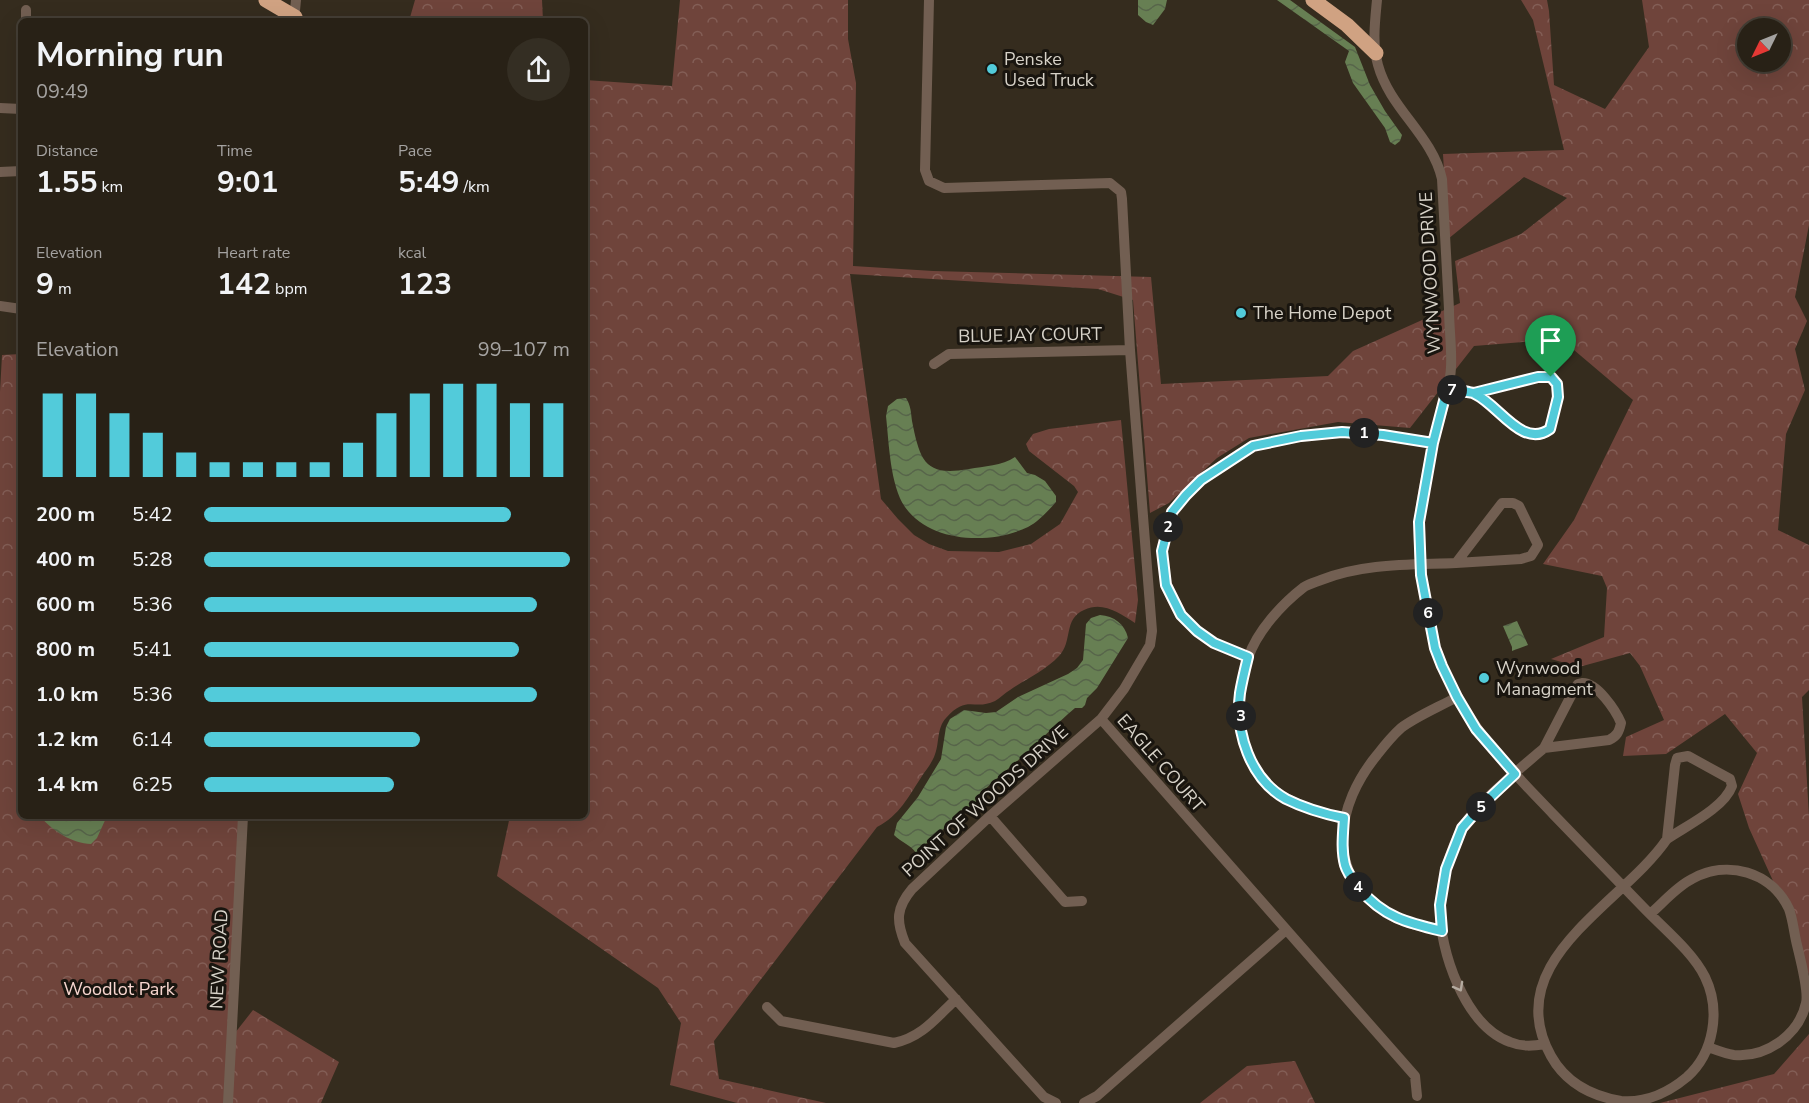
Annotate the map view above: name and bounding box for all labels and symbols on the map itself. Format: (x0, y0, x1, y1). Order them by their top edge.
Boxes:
north arrow (1737, 18, 1791, 72)
place label: Penske Used Truck (1004, 47, 1095, 92)
marker: Penske Used Truck (985, 62, 999, 76)
street label: WYNWOOD DRIVE (1414, 191, 1446, 355)
place label: The Home Depot (1253, 301, 1392, 325)
marker: The Home Depot (1234, 306, 1248, 320)
pin (1525, 315, 1576, 377)
street label: BLUE JAY COURT (958, 322, 1102, 348)
pin: 7 (1437, 375, 1467, 405)
pin: 1 (1349, 418, 1379, 448)
pin: 2 (1153, 512, 1183, 542)
pin: 6 (1413, 598, 1443, 628)
place label: Wynwood Managment (1496, 656, 1593, 701)
marker: Wynwood Managment (1477, 671, 1491, 685)
pin: 3 (1226, 701, 1256, 731)
street label: EAGLE COURT (1112, 709, 1210, 817)
street label: POINT OF WOODS DRIVE (897, 720, 1073, 882)
pin: 5 (1466, 792, 1496, 822)
pin: 4 (1343, 872, 1373, 902)
street label: NEW ROAD (204, 908, 234, 1010)
park label: Woodlot Park (63, 977, 176, 1001)
one-way arrow (1452, 981, 1463, 991)

